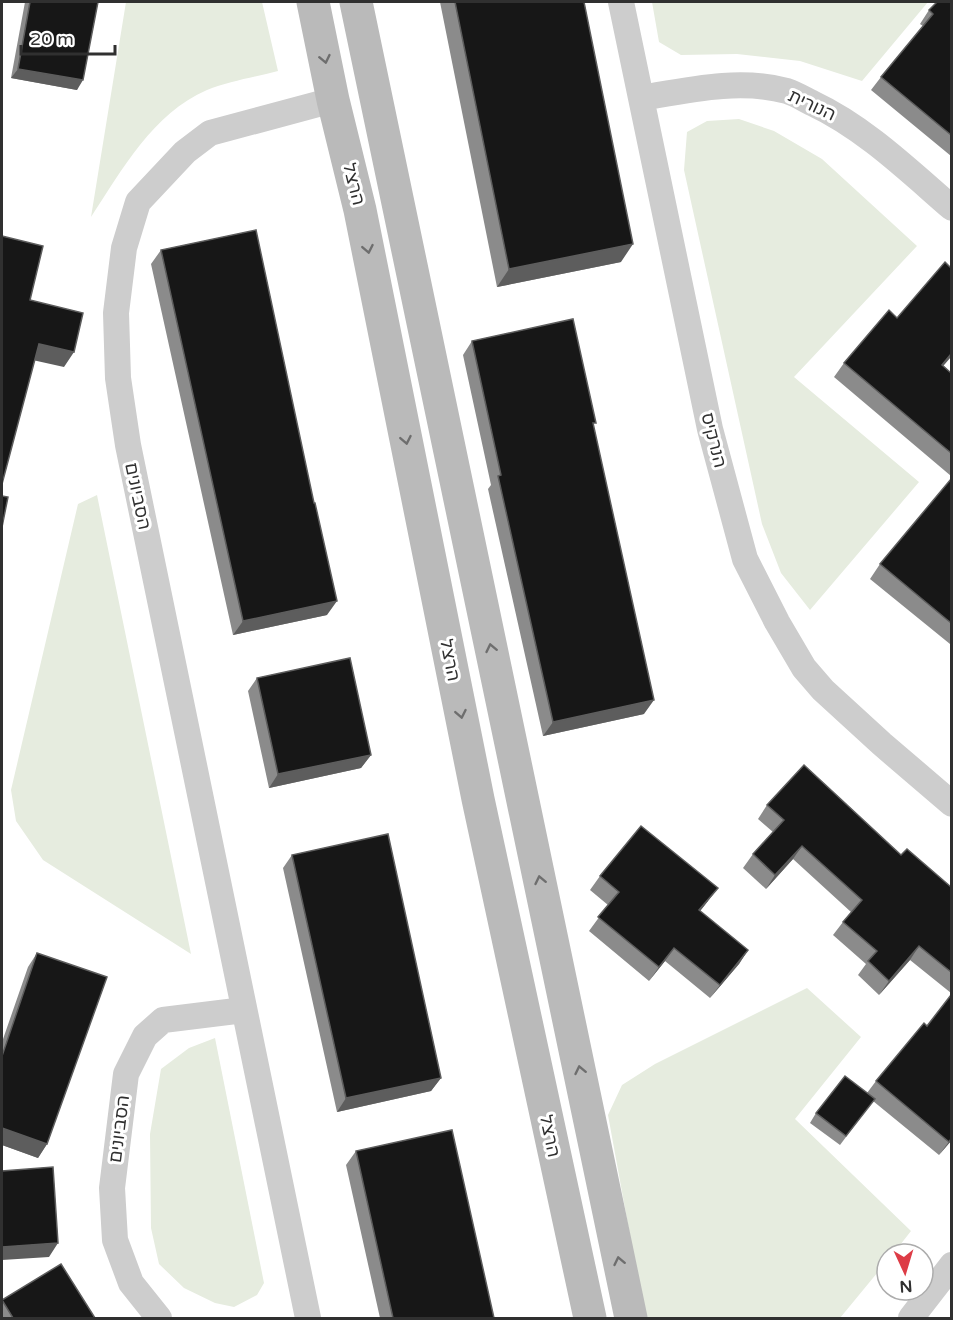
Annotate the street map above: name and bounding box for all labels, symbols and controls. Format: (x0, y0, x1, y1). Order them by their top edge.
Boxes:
scale bar (21, 18, 116, 56)
text: 20 m (30, 28, 74, 50)
one-way arrow (317, 54, 330, 64)
street label: הנורית (785, 84, 839, 126)
street label: הרצל (338, 161, 370, 207)
one-way arrow (361, 244, 374, 254)
street label: הנרקיס (697, 410, 731, 470)
one-way arrow (399, 435, 412, 445)
street label: הסביונים (120, 460, 156, 532)
street label: הרצל (435, 637, 465, 683)
one-way arrow (485, 643, 498, 653)
one-way arrow (454, 708, 467, 718)
one-way arrow (534, 875, 547, 885)
one-way arrow (574, 1066, 587, 1076)
street label: הסביונים (104, 1094, 134, 1164)
street label: הרצל (535, 1113, 565, 1159)
north arrow (875, 1242, 935, 1302)
one-way arrow (614, 1257, 627, 1267)
text: N (899, 1276, 913, 1296)

